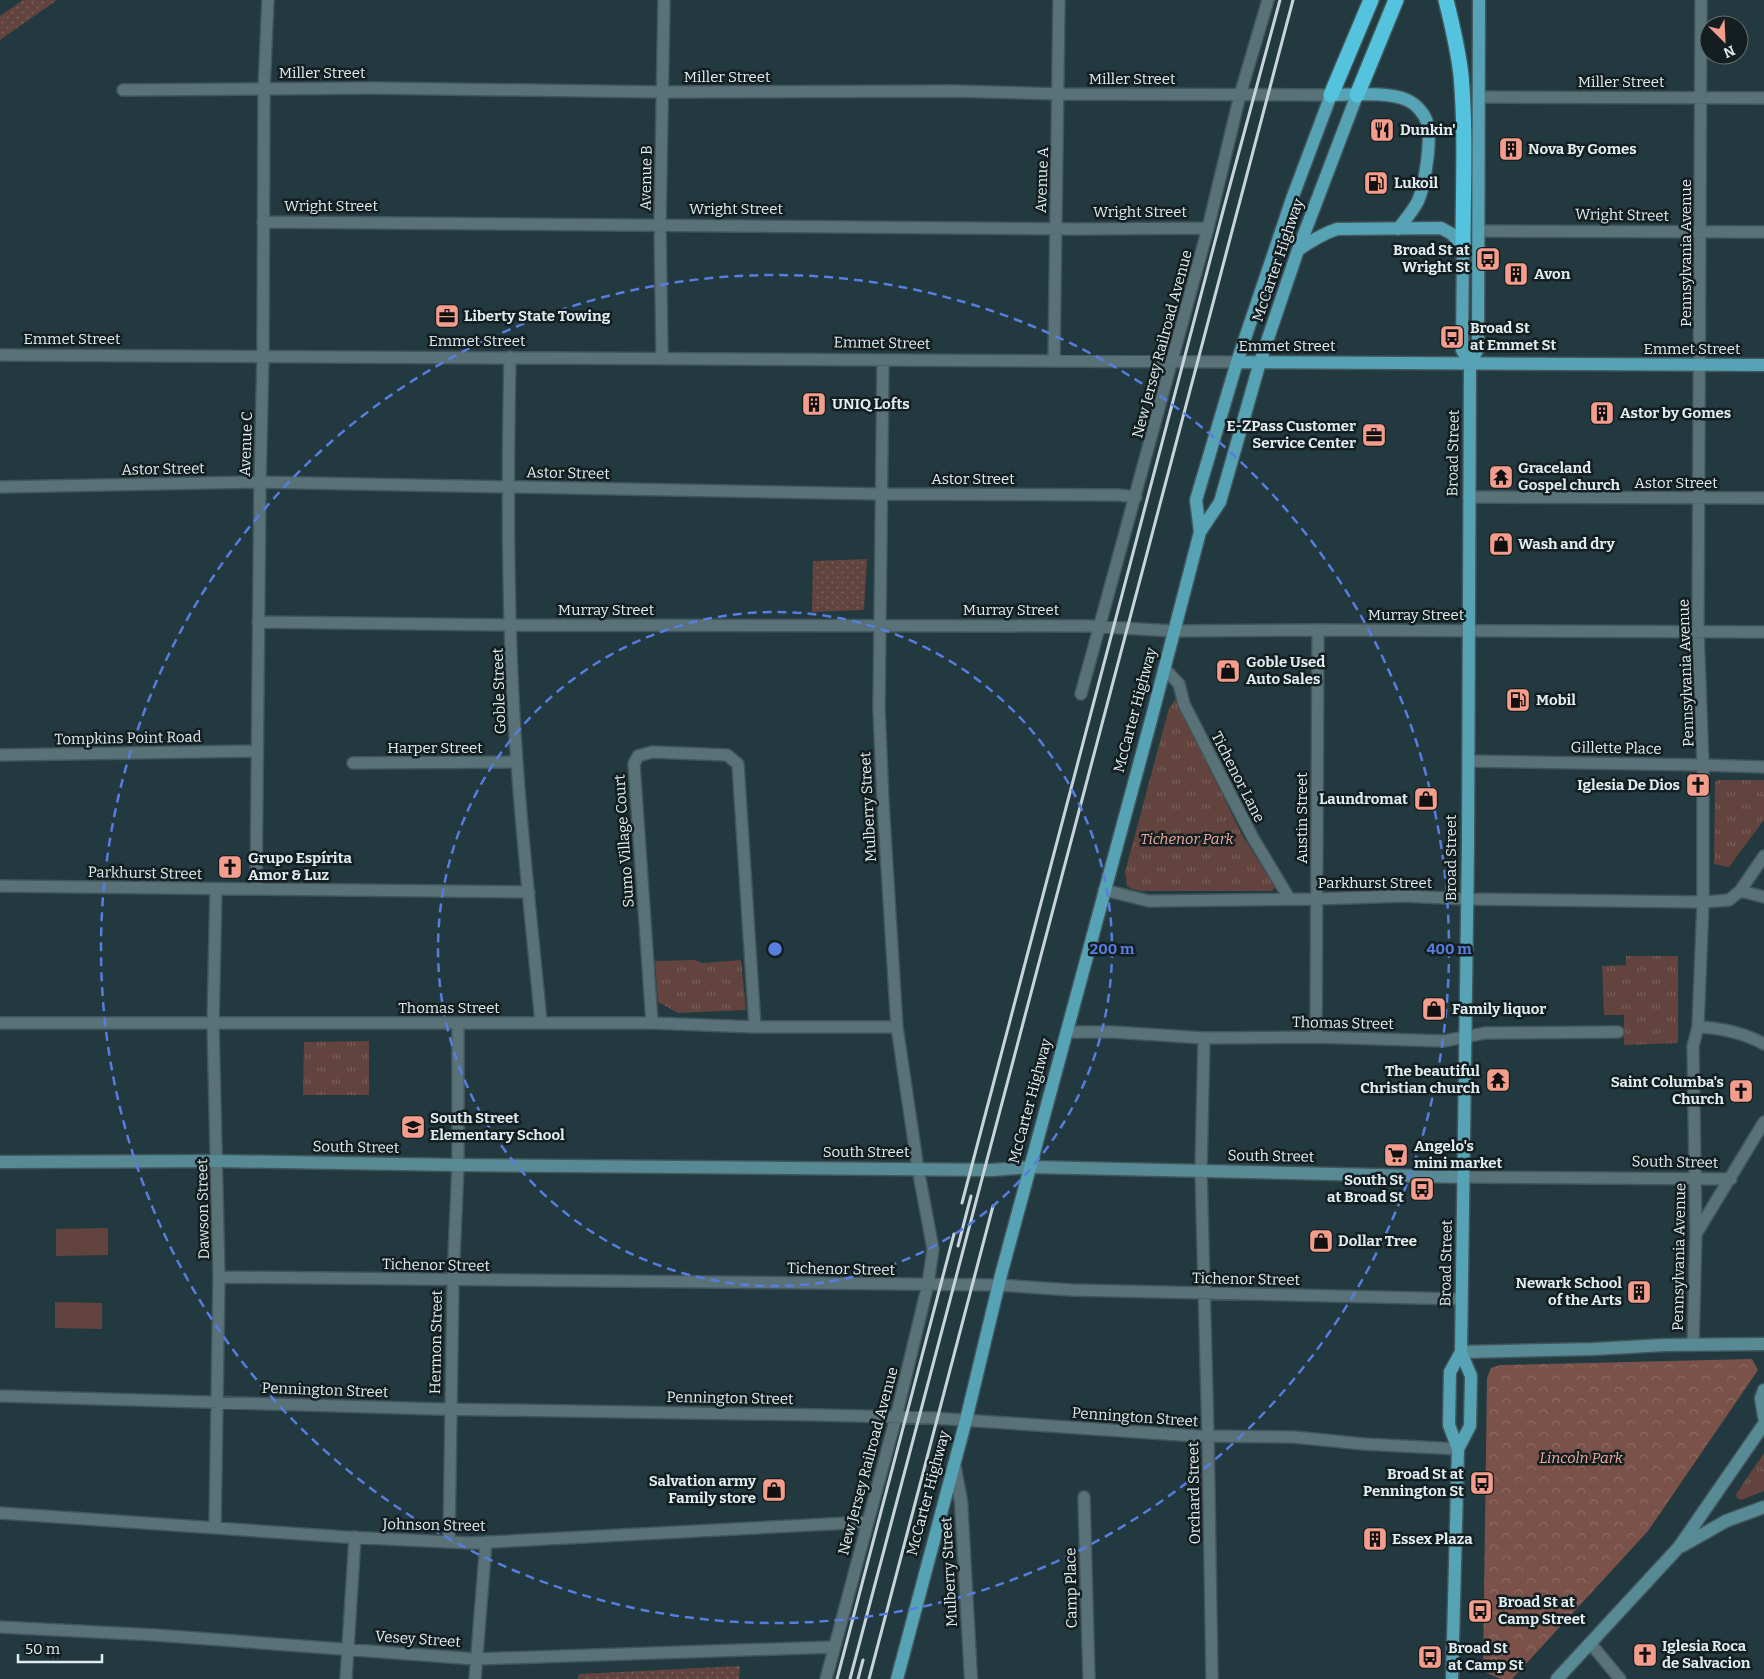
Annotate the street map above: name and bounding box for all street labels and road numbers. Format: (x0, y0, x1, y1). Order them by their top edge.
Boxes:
street label: Miller Street (279, 64, 366, 82)
street label: Miller Street (684, 68, 771, 86)
street label: Miller Street (1089, 70, 1176, 88)
street label: Miller Street (1578, 73, 1665, 91)
street label: Avenue B (636, 145, 656, 211)
street label: Avenue A (1032, 146, 1052, 213)
street label: Pennsylvania Avenue (1677, 179, 1695, 327)
street label: McCarter Highway (1248, 196, 1308, 324)
street label: Wright Street (284, 197, 379, 215)
street label: Wright Street (689, 200, 784, 218)
street label: Wright Street (1093, 203, 1188, 221)
street label: Wright Street (1575, 205, 1670, 225)
street label: New Jersey Railroad Avenue (1128, 248, 1196, 440)
street label: Emmet Street (24, 330, 121, 348)
street label: Emmet Street (429, 332, 526, 350)
street label: Emmet Street (833, 333, 931, 353)
street label: Emmet Street (1239, 337, 1336, 355)
street label: Emmet Street (1644, 340, 1741, 358)
street label: Broad Street (1443, 409, 1463, 497)
street label: Avenue C (236, 411, 256, 477)
street label: Astor Street (121, 459, 205, 479)
street label: Astor Street (526, 463, 610, 483)
street label: Astor Street (931, 470, 1015, 488)
street label: Astor Street (1634, 474, 1718, 492)
street label: Pennsylvania Avenue (1674, 599, 1698, 747)
street label: Murray Street (558, 601, 655, 619)
street label: Murray Street (963, 601, 1060, 619)
street label: Murray Street (1368, 606, 1465, 624)
street label: McCarter Highway (1110, 645, 1160, 775)
street label: Goble Street (488, 647, 509, 734)
street label: Tompkins Point Road (54, 728, 202, 748)
street label: Tichenor Lane (1207, 729, 1269, 825)
street label: Gillette Place (1570, 738, 1662, 758)
street label: Harper Street (387, 739, 483, 757)
street label: Mulberry Street (856, 751, 880, 863)
street label: Austin Street (1293, 772, 1311, 864)
street label: Sumo Village Court (610, 773, 638, 908)
street label: Broad Street (1442, 814, 1460, 901)
street label: Parkhurst Street (88, 863, 203, 883)
street label: Parkhurst Street (1318, 874, 1433, 892)
street label: Thomas Street (398, 999, 500, 1017)
street label: Thomas Street (1292, 1013, 1395, 1033)
street label: McCarter Highway (1005, 1036, 1055, 1166)
street label: South Street (313, 1137, 400, 1157)
street label: South Street (823, 1143, 910, 1161)
street label: South Street (1228, 1146, 1315, 1166)
street label: South Street (1632, 1152, 1719, 1172)
street label: Dawson Street (193, 1158, 213, 1259)
street label: Pennsylvania Avenue (1669, 1183, 1689, 1331)
street label: Broad Street (1436, 1219, 1456, 1307)
street label: Tichenor Street (382, 1255, 491, 1275)
street label: Tichenor Street (787, 1259, 896, 1279)
street label: Tichenor Street (1192, 1269, 1301, 1289)
street label: Hermon Street (426, 1289, 446, 1394)
street label: New Jersey Railroad Avenue (834, 1365, 902, 1557)
street label: Pennington Street (261, 1379, 389, 1401)
street label: Pennington Street (666, 1388, 794, 1408)
street label: Pennington Street (1071, 1404, 1199, 1430)
street label: McCarter Highway (903, 1428, 953, 1558)
street label: Orchard Street (1184, 1441, 1204, 1544)
street label: Johnson Street (381, 1515, 486, 1535)
street label: Mulberry Street (937, 1516, 961, 1628)
street label: Camp Place (1061, 1548, 1081, 1628)
street label: Vesey Street (375, 1627, 462, 1651)

